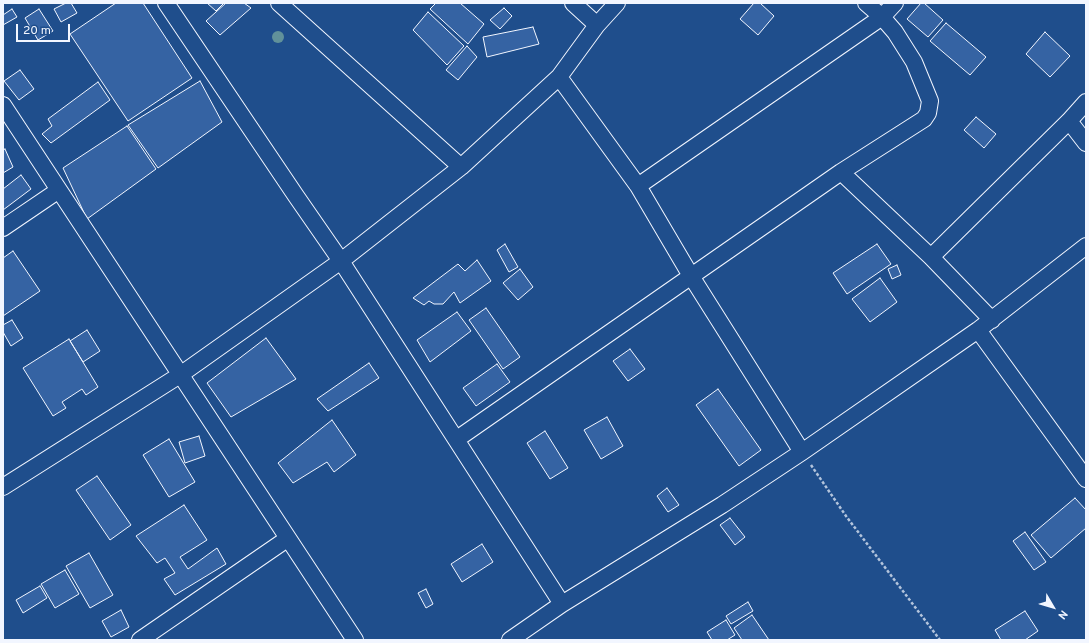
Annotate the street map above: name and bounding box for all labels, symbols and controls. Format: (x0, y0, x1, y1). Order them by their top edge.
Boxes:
scale bar (18, 16, 72, 42)
text: 20 m (23, 23, 51, 39)
north arrow (1033, 587, 1073, 627)
text: N (1055, 607, 1070, 622)

